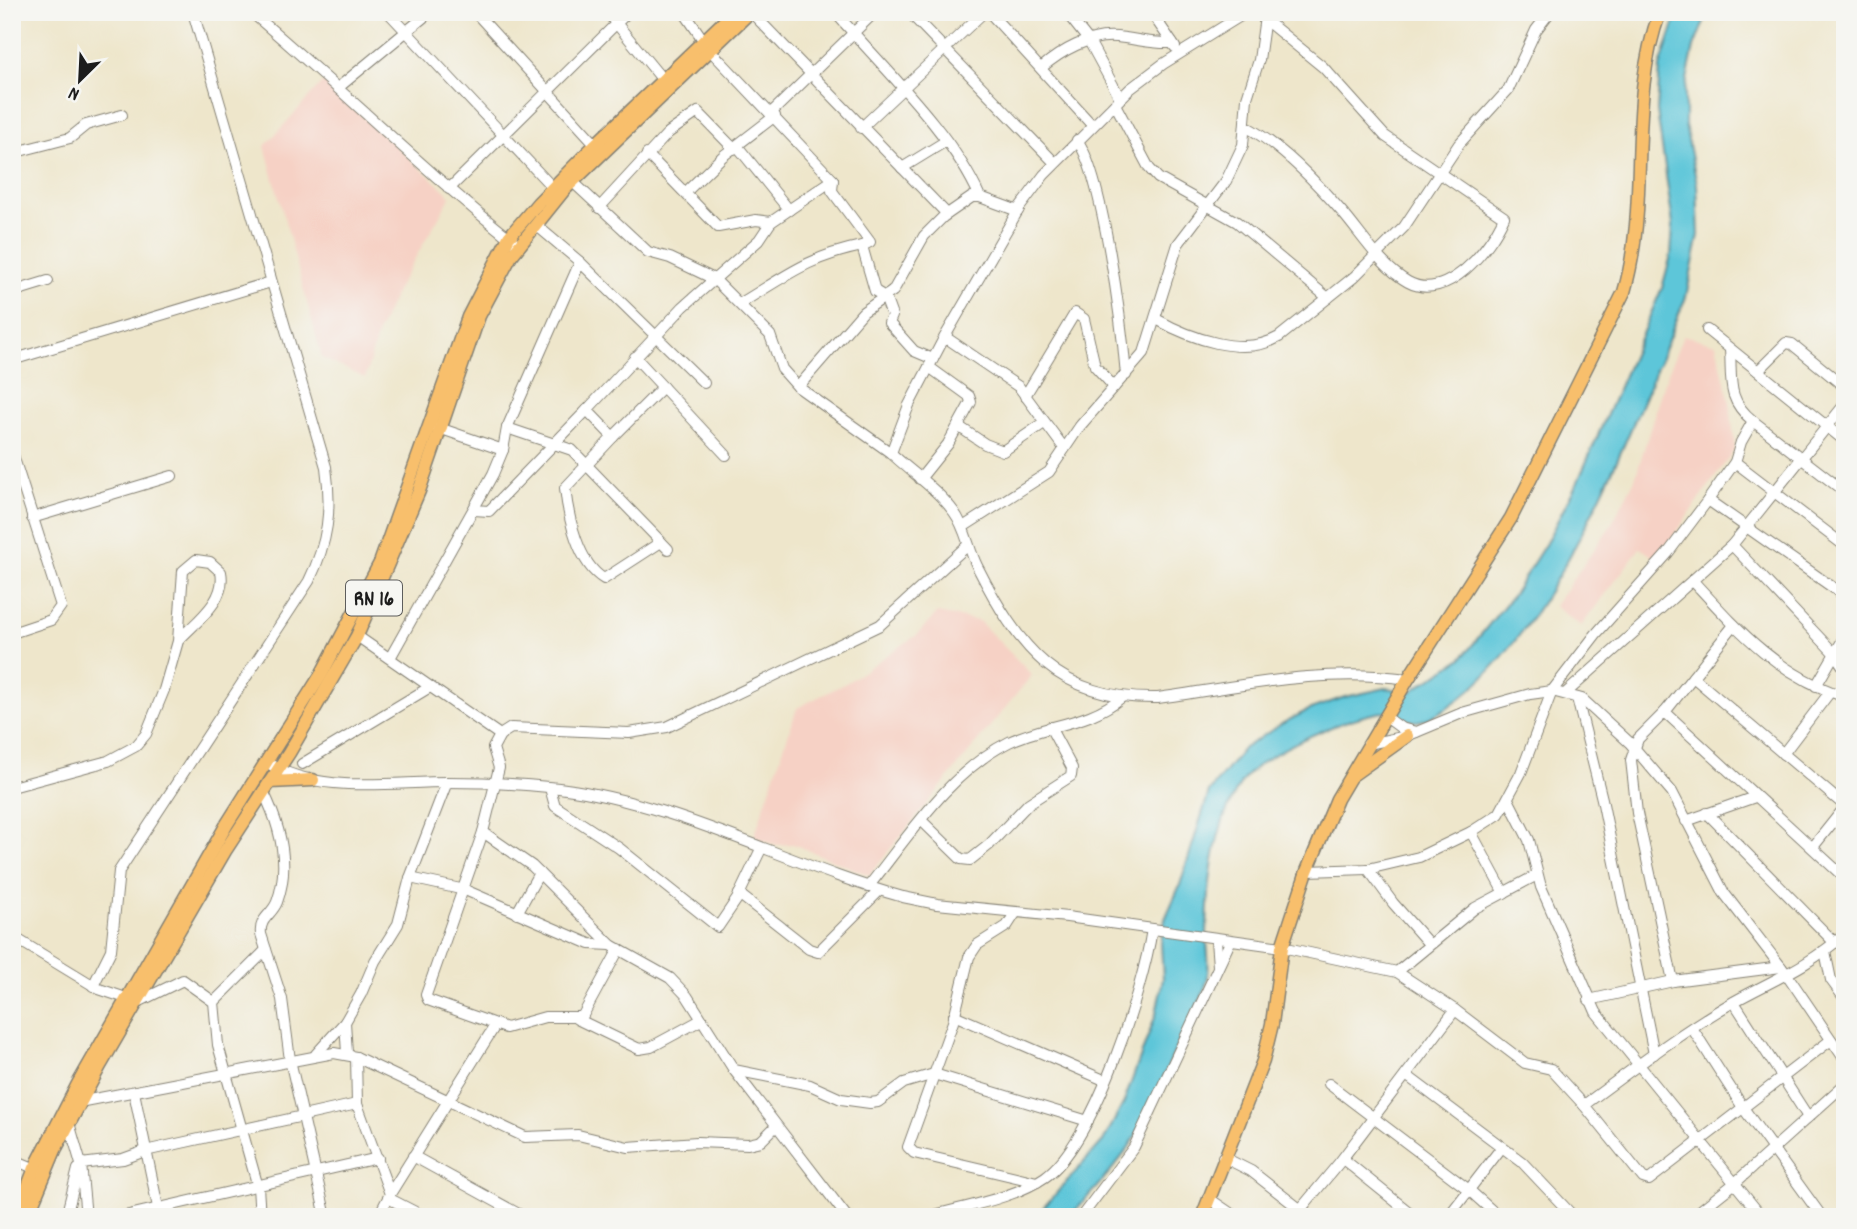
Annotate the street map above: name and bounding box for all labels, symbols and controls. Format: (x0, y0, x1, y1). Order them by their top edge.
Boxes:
north arrow (46, 46, 116, 116)
text: N (65, 78, 84, 107)
road number: RN 16 (346, 580, 402, 616)

